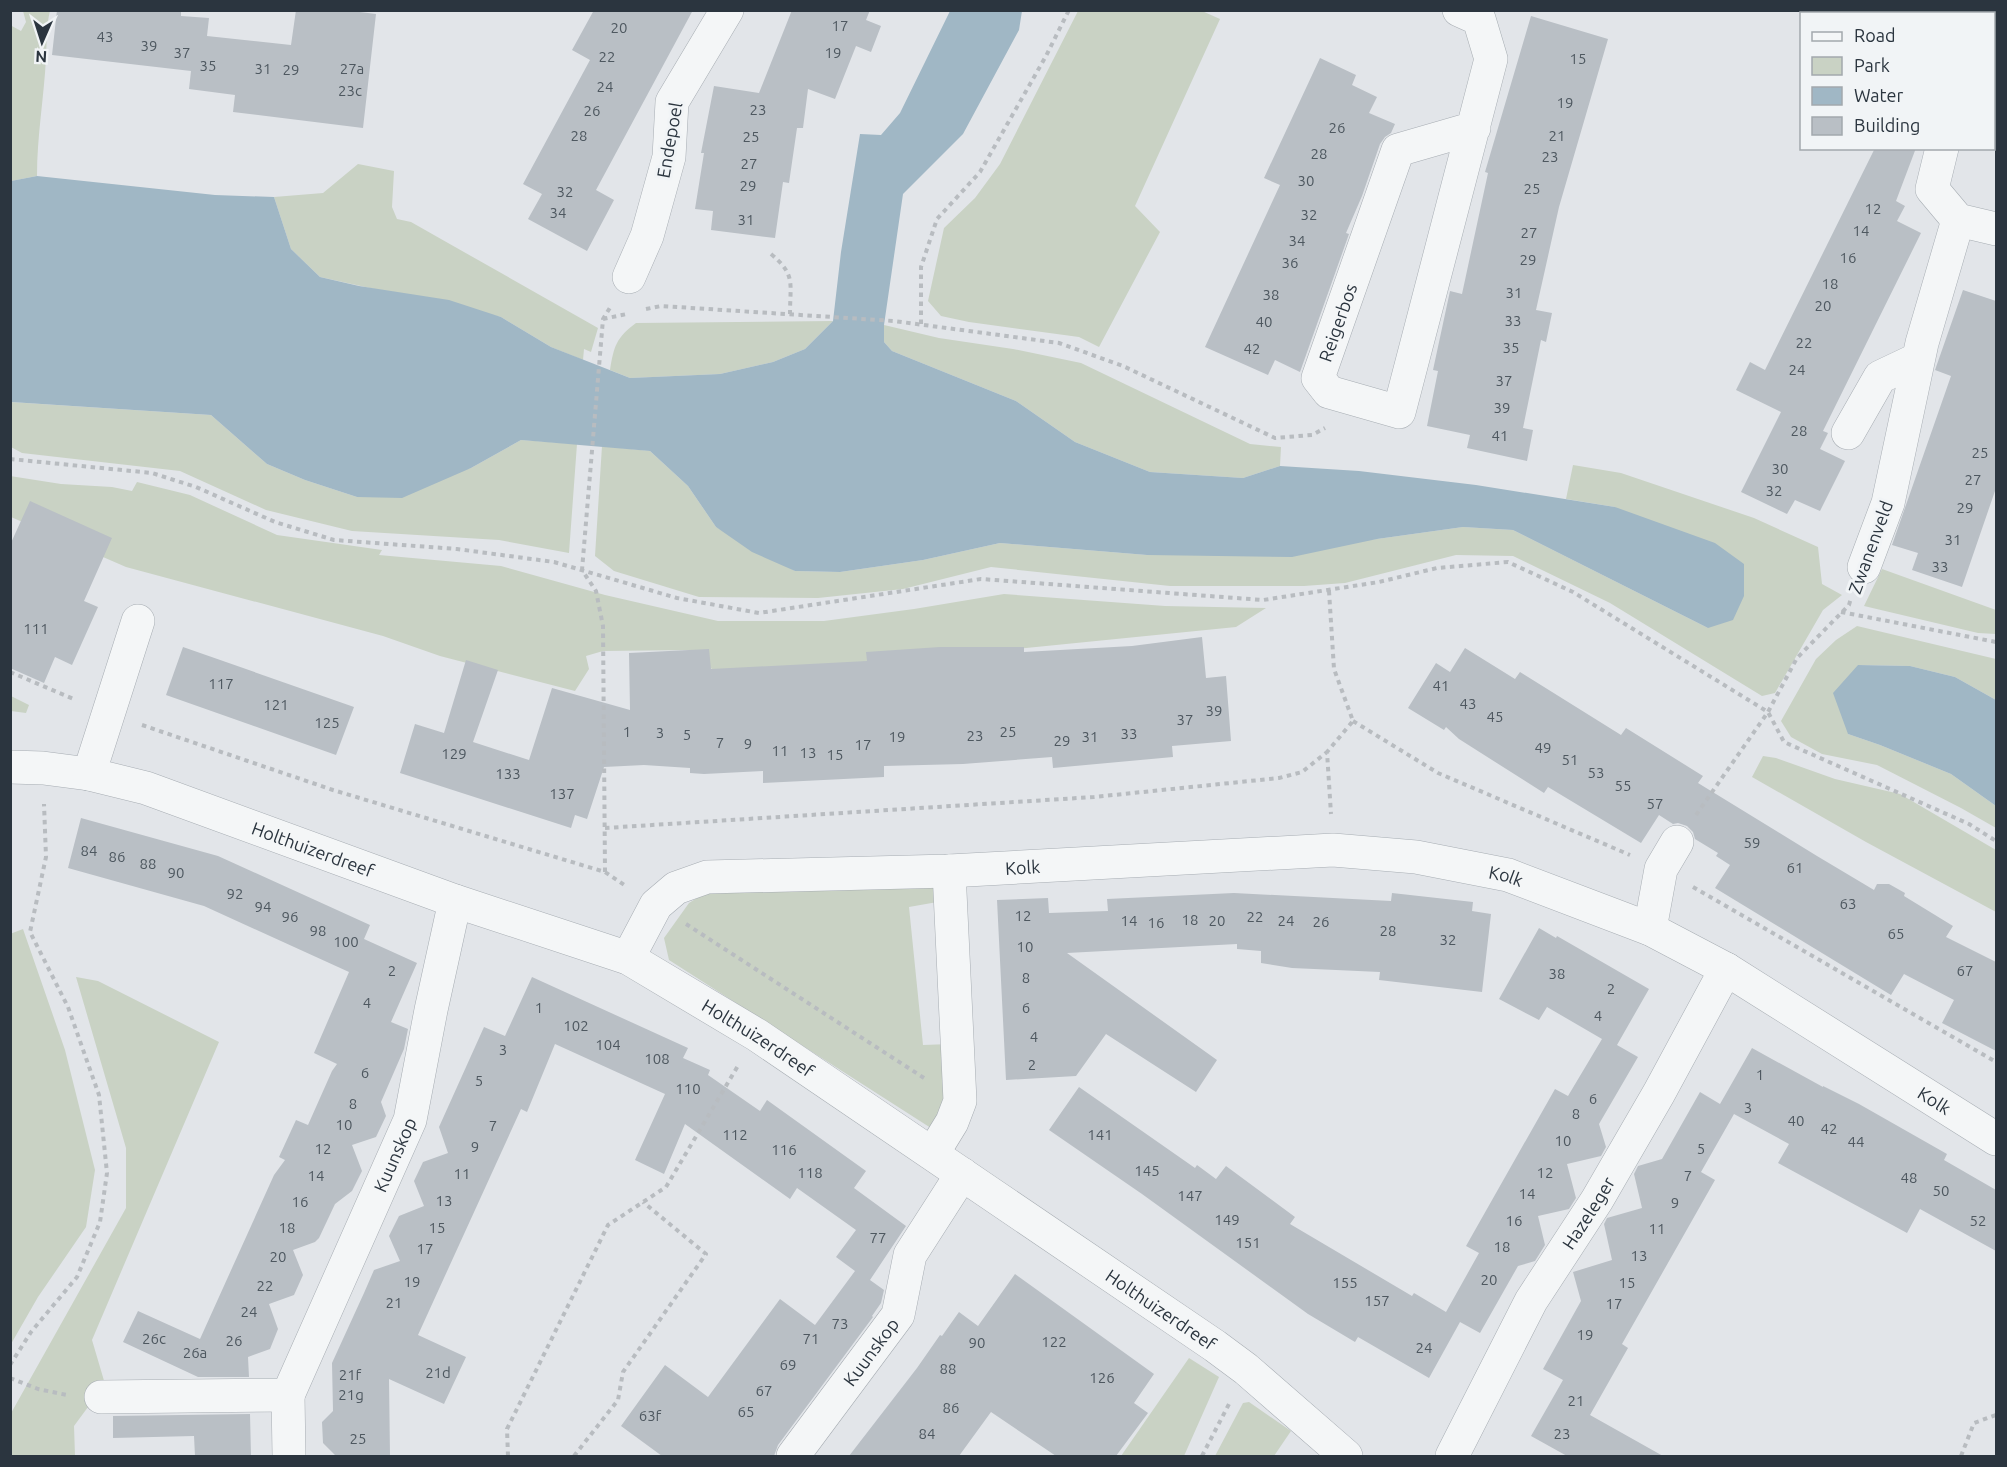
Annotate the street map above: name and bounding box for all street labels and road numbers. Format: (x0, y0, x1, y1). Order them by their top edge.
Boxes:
street label: Endepoel (653, 100, 686, 179)
street label: Reigerbos (1315, 280, 1360, 364)
street label: Zwanenveld (1844, 498, 1896, 596)
street label: Holthuizerdreef (249, 818, 377, 881)
street label: Kolk (1005, 856, 1041, 878)
street label: Kolk (1487, 861, 1526, 890)
street label: Holthuizerdreef (699, 995, 818, 1081)
street label: Kolk (1914, 1082, 1955, 1118)
street label: Kuunskop (369, 1114, 420, 1195)
street label: Hazeleger (1558, 1173, 1618, 1253)
street label: Holthuizerdreef (1102, 1265, 1220, 1354)
street label: Kuunskop (839, 1314, 902, 1390)

